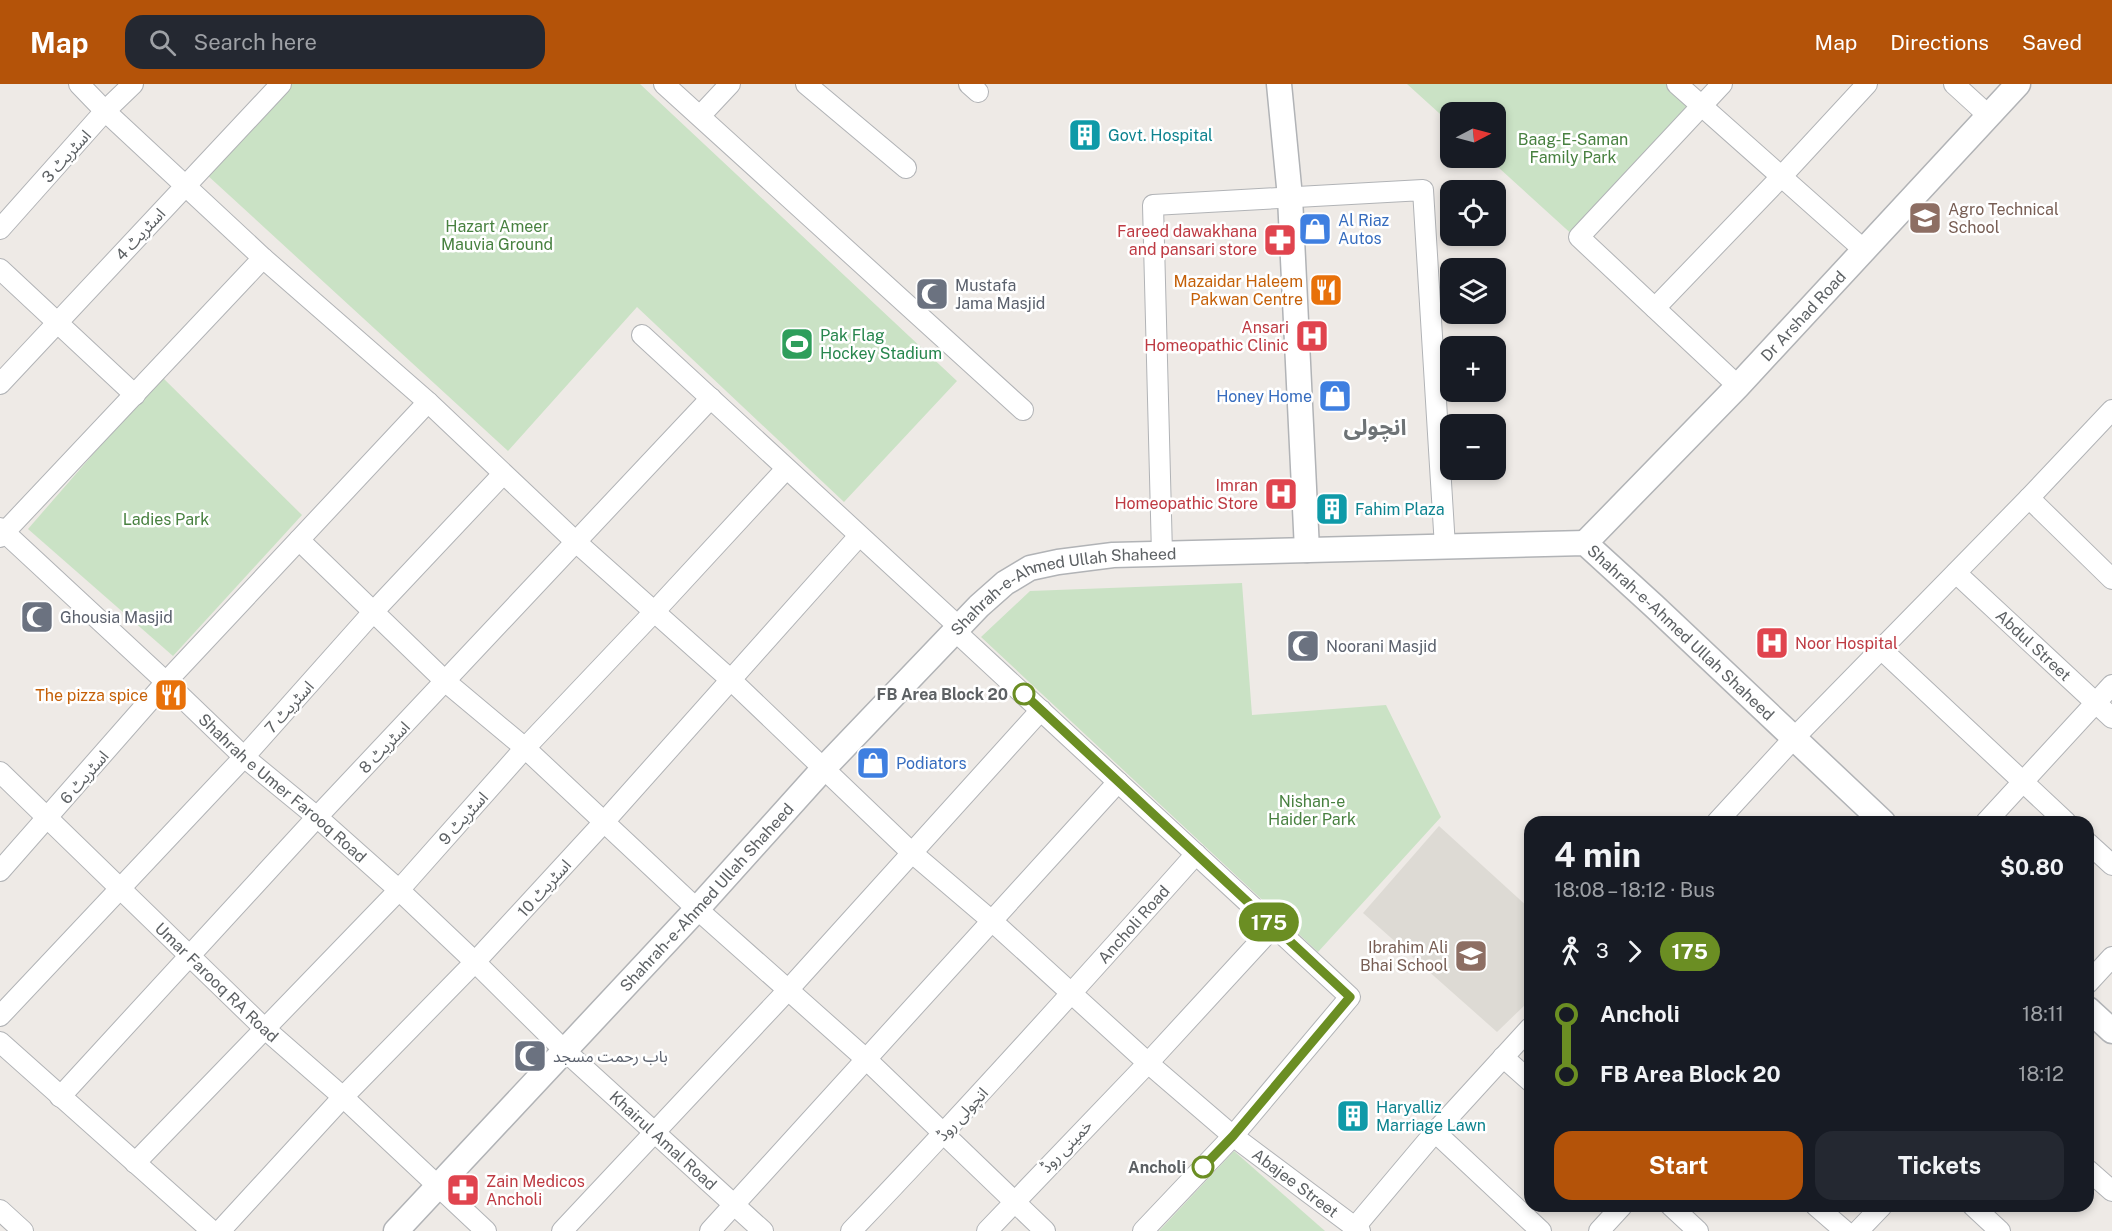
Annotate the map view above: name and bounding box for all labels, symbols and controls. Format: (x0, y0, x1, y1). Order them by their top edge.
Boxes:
search box (125, 15, 545, 69)
text: Map (30, 26, 89, 59)
icon: search (146, 26, 179, 59)
text: Search here (194, 29, 317, 55)
text: Map (1815, 30, 1857, 55)
text: Directions (1890, 30, 1989, 55)
text: Saved (2022, 30, 2082, 55)
north arrow (1440, 102, 1506, 168)
map controls (1440, 102, 1506, 480)
building icon: Govt. Hospital (1067, 117, 1103, 153)
street label: اسٹریٹ 3 (38, 126, 95, 187)
place label: Govt. Hospital (1108, 126, 1213, 145)
park label: Baag-E-Saman Family Park (1518, 130, 1628, 167)
button: locate (1440, 180, 1506, 246)
school or university icon: Agro Technical School (1907, 200, 1943, 236)
place label: Agro Technical School (1948, 200, 2059, 237)
street label: اسٹریٹ 4 (111, 204, 169, 264)
shop icon: Al Riaz Autos (1297, 211, 1333, 247)
place label: Al Riaz Autos (1338, 211, 1390, 248)
park label: Hazart Ameer Mauvia Ground (441, 217, 553, 254)
place label: Fareed dawakhana and pansari store (1117, 222, 1257, 259)
pharmacy icon: Fareed dawakhana and pansari store (1262, 222, 1298, 258)
button: layers (1440, 258, 1506, 324)
street label: Dr Arshad Road (1757, 267, 1850, 365)
place label: Mazaidar Haleem Pakwan Centre (1173, 272, 1303, 309)
restaurant icon: Mazaidar Haleem Pakwan Centre (1308, 272, 1344, 308)
mosque icon: Mustafa Jama Masjid (914, 276, 950, 312)
place label: Mustafa Jama Masjid (955, 276, 1045, 313)
place label: Ansari Homeopathic Clinic (1144, 318, 1289, 355)
hospital icon: Ansari Homeopathic Clinic (1294, 318, 1330, 354)
sports icon: Pak Flag Hockey Stadium (779, 326, 815, 362)
place label: Pak Flag Hockey Stadium (820, 326, 942, 363)
button: + (1440, 336, 1506, 402)
shop icon: Honey Home (1317, 378, 1353, 414)
place label: Honey Home (1216, 387, 1312, 406)
district label: انچولی (1343, 414, 1407, 442)
button: − (1440, 414, 1506, 480)
place label: Imran Homeopathic Store (1114, 476, 1258, 513)
hospital icon: Imran Homeopathic Store (1263, 476, 1299, 512)
building icon: Fahim Plaza (1314, 491, 1350, 527)
place label: Fahim Plaza (1355, 500, 1445, 519)
park label: Ladies Park (123, 510, 209, 529)
street label: Shahrah-e-Ahmed Ullah Shaheed (1583, 541, 1778, 724)
street label: Shahrah-e-Ahmed Ullah Shaheed (947, 544, 1177, 640)
mosque icon: Ghousia Masjid (19, 599, 55, 635)
street label: Abdul Street (1992, 606, 2075, 685)
place label: Ghousia Masjid (60, 608, 173, 627)
hospital icon: Noor Hospital (1754, 625, 1790, 661)
mosque icon: Noorani Masjid (1285, 628, 1321, 664)
place label: Noor Hospital (1795, 634, 1898, 653)
place label: Noorani Masjid (1326, 637, 1437, 656)
restaurant icon: The pizza spice (153, 677, 189, 713)
street label: اسٹریٹ 7 (261, 677, 318, 737)
marker: FB Area Block 20 (1013, 683, 1035, 705)
place label: FB Area Block 20 (877, 685, 1008, 704)
place label: The pizza spice (35, 686, 148, 705)
street label: Shahrah e Umer Farooq Road (195, 710, 370, 867)
street label: اسٹریٹ 8 (355, 717, 414, 777)
shop icon: Podiators (855, 745, 891, 781)
street label: اسٹریٹ 6 (56, 747, 113, 808)
place label: Podiators (896, 754, 967, 773)
street label: اسٹریٹ 9 (435, 788, 492, 849)
park label: Nishan-e Haider Park (1268, 792, 1356, 829)
street label: Shahrah-e-Ahmed Ullah Shaheed (616, 799, 798, 995)
text: 4 min (1554, 836, 1641, 874)
text: $0.80 (2000, 854, 2064, 880)
street label: اسٹریٹ 10 (514, 856, 575, 921)
text: 18:08 – 18:12 · Bus (1554, 878, 1715, 902)
street label: Ancholi Road (1094, 882, 1174, 967)
line badge: 175 (1234, 902, 1304, 942)
text: 175 (1251, 910, 1287, 935)
street label: Umar Farooq RA Road (151, 919, 282, 1046)
icon: walk (1554, 935, 1587, 968)
icon: forward (1618, 935, 1651, 968)
place label: Ibrahim Ali Bhai School (1360, 938, 1448, 975)
school or university icon: Ibrahim Ali Bhai School (1453, 938, 1489, 974)
text: 3 (1596, 939, 1609, 963)
text: 175 (1672, 939, 1708, 964)
text: Ancholi (1600, 1001, 1680, 1027)
text: 18:11 (2022, 1002, 2064, 1026)
mosque icon: باب رحمت مسجد (512, 1038, 548, 1074)
place label: باب رحمت مسجد (553, 1047, 668, 1066)
text: FB Area Block 20 (1600, 1061, 1781, 1087)
text: 18:12 (2018, 1062, 2064, 1086)
street label: انچولی روڈ (933, 1084, 993, 1146)
street label: Khairul Amal Road (605, 1087, 720, 1194)
building icon: Haryalliz Marriage Lawn (1335, 1098, 1371, 1134)
place label: Haryalliz Marriage Lawn (1376, 1098, 1486, 1135)
street label: خمینی روڈ (1036, 1116, 1096, 1177)
button: Start (1554, 1131, 1803, 1200)
button: Tickets (1815, 1131, 2064, 1200)
street label: Abajee Street (1248, 1145, 1342, 1222)
marker: Ancholi (1192, 1156, 1214, 1178)
place label: Ancholi (1128, 1158, 1186, 1177)
pharmacy icon: Zain Medicos Ancholi (445, 1172, 481, 1208)
place label: Zain Medicos Ancholi (486, 1172, 585, 1209)

